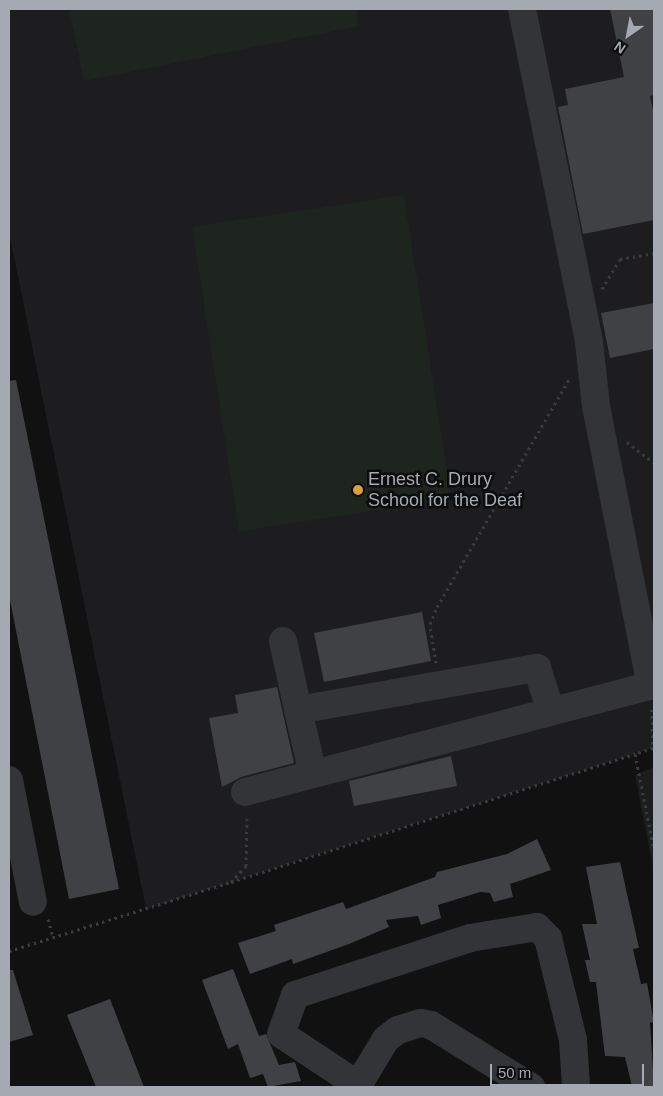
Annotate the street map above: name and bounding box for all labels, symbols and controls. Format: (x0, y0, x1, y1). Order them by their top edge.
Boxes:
north arrow (603, 10, 653, 60)
text: N (611, 38, 628, 57)
place label: Ernest C. Drury School for the Deaf (368, 469, 522, 512)
marker: Ernest C. Drury School for the Deaf (352, 484, 364, 496)
scale bar (493, 1054, 647, 1086)
text: 50 m (498, 1064, 531, 1081)

